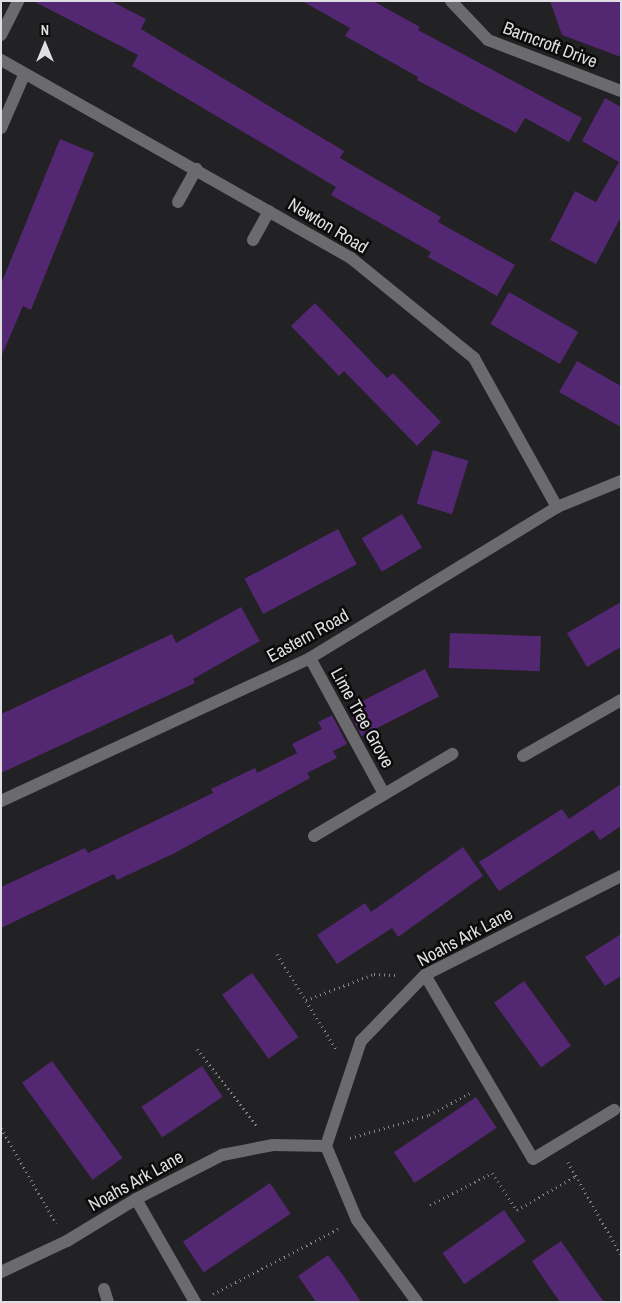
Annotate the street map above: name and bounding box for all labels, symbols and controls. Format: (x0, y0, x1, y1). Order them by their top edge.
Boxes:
street label: Barncroft Drive (500, 17, 600, 73)
north arrow (20, 20, 70, 70)
text: N (41, 21, 49, 39)
street label: Newton Road (284, 194, 372, 258)
street label: Eastern Road (263, 605, 353, 667)
street label: Lime Tree Grove (326, 664, 398, 772)
street label: Noahs Ark Lane (413, 903, 517, 971)
street label: Noahs Ark Lane (84, 1146, 188, 1216)

